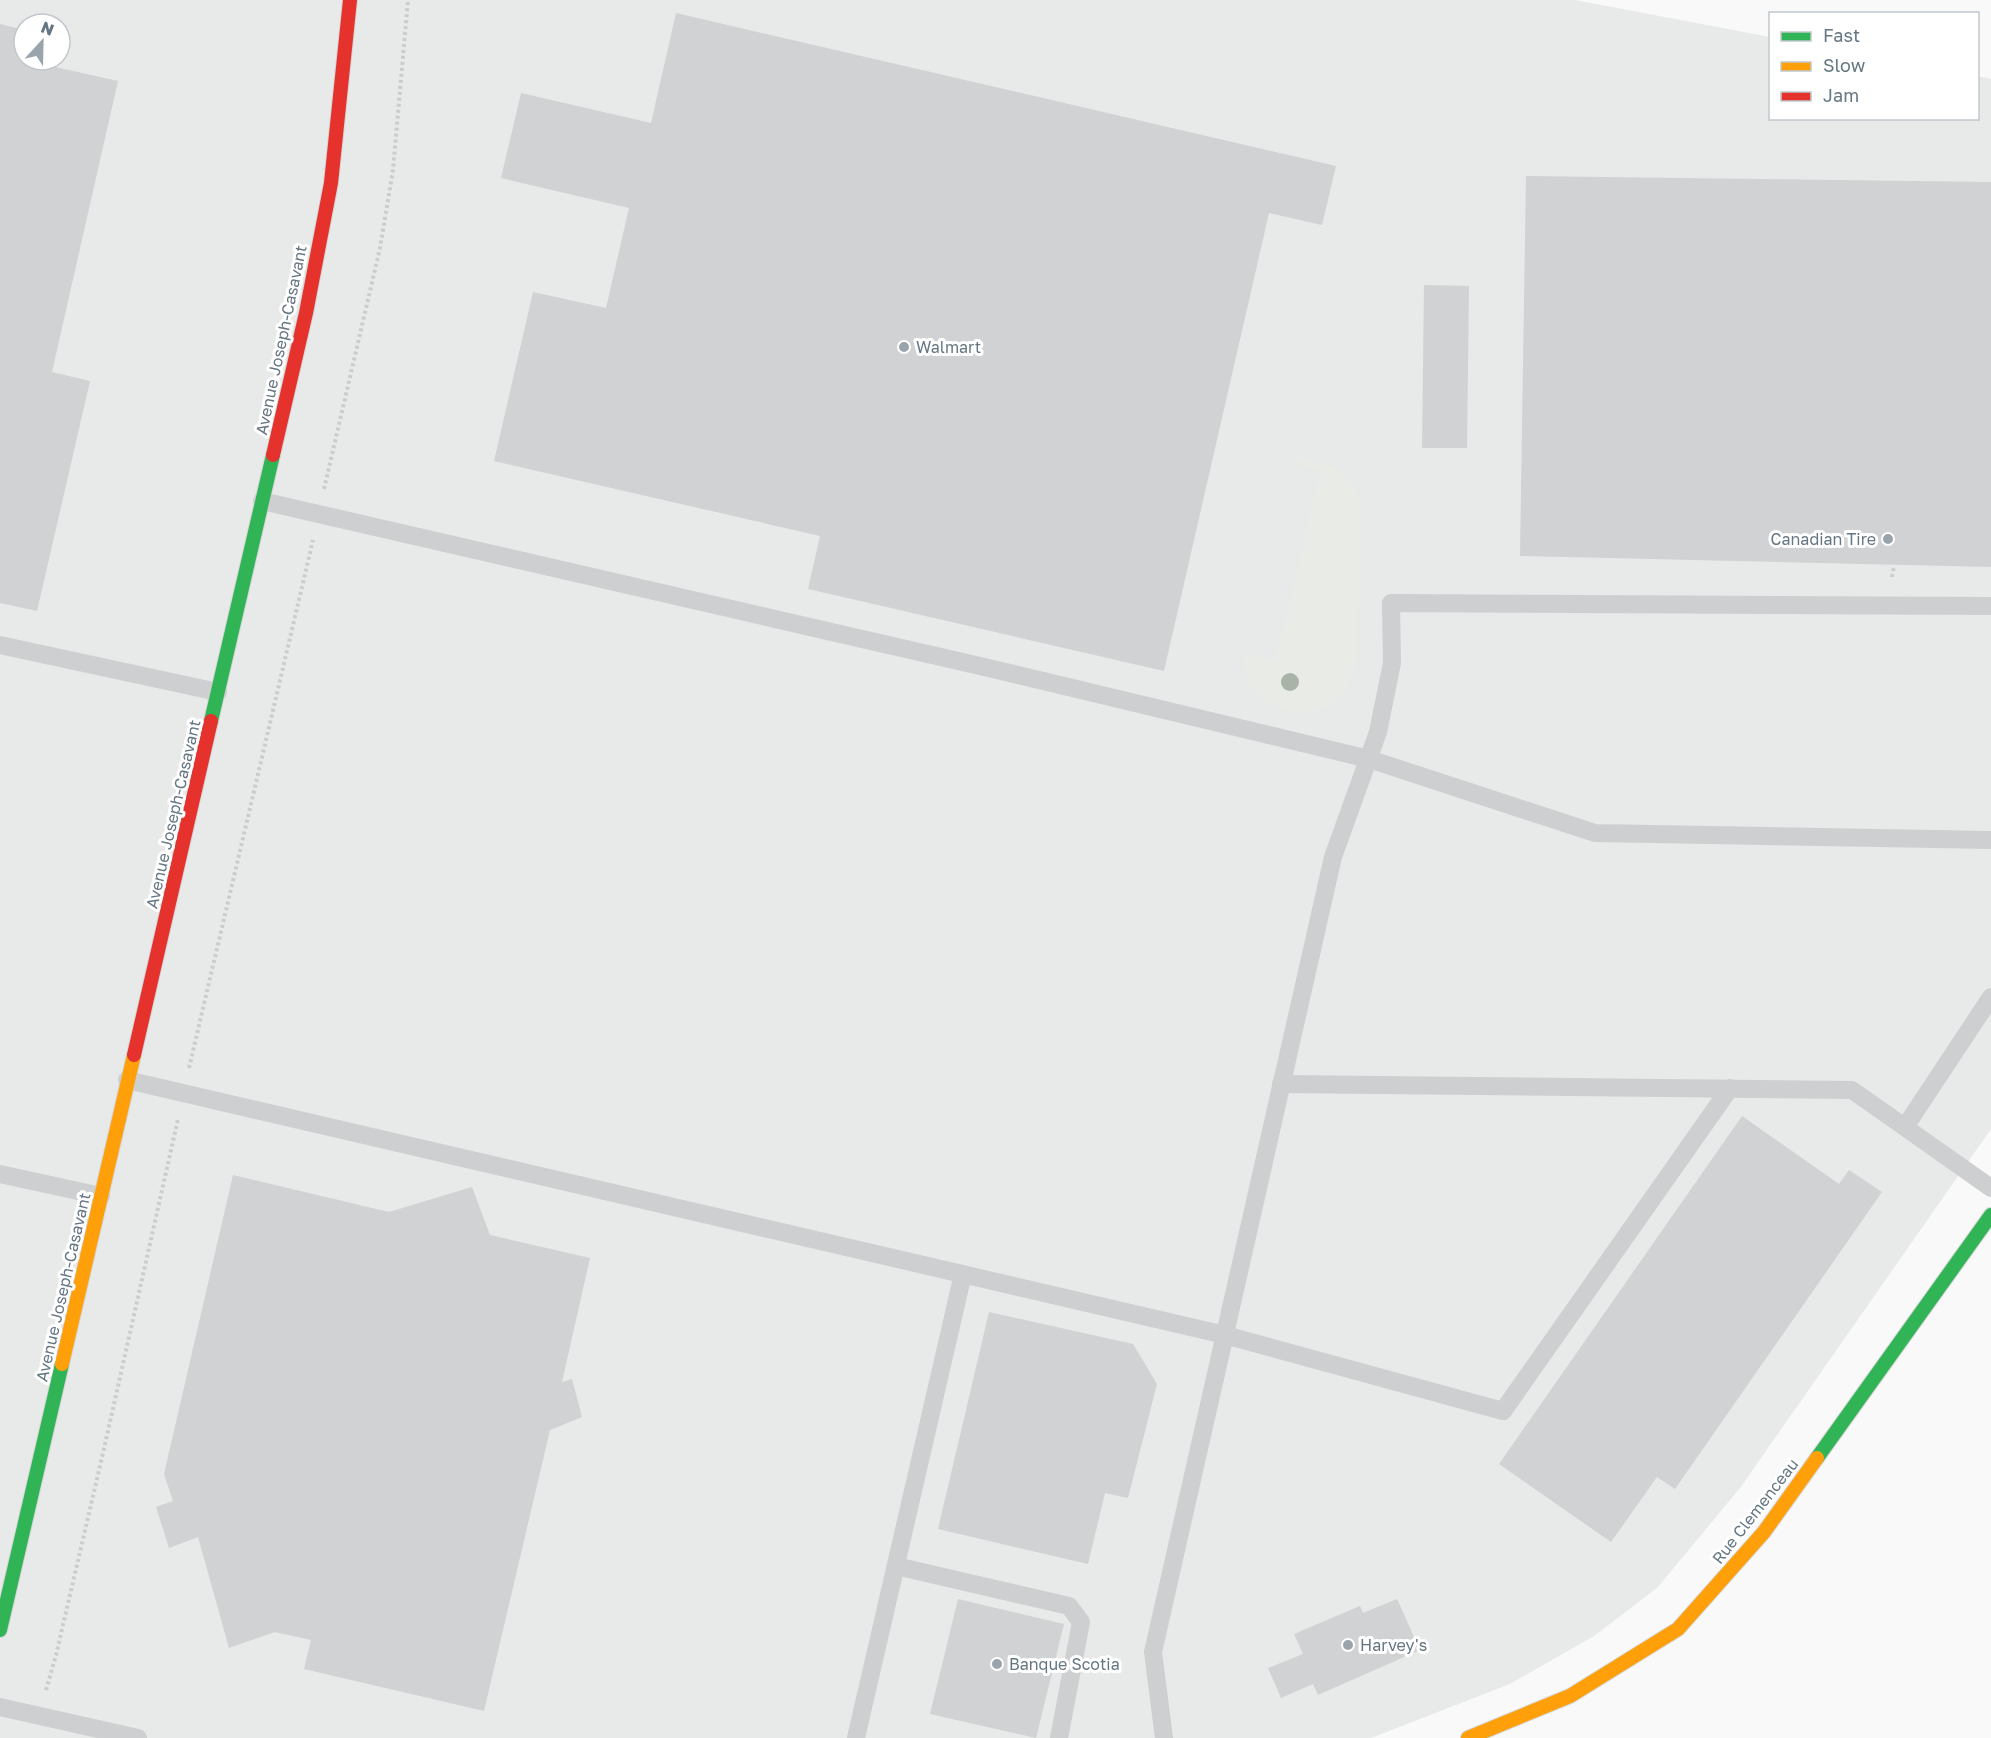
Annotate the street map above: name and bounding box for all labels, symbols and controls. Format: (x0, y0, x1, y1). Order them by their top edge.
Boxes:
north arrow (12, 12, 72, 72)
legend (1769, 12, 1979, 120)
text: N (38, 17, 57, 40)
text: Fast (1823, 24, 1860, 46)
text: Slow (1823, 54, 1866, 76)
text: Jam (1823, 84, 1859, 106)
street label: Avenue Joseph-Casavant (251, 243, 311, 437)
place label: Walmart (916, 337, 981, 357)
marker: Walmart (897, 340, 911, 354)
place label: Canadian Tire (1771, 529, 1876, 549)
marker: Canadian Tire (1881, 532, 1895, 546)
street label: Avenue Joseph-Casavant (142, 718, 204, 910)
street label: Avenue Joseph-Casavant (32, 1191, 94, 1383)
street label: Rue Clemenceau (1708, 1454, 1802, 1568)
place label: Harvey's (1360, 1635, 1427, 1655)
marker: Harvey's (1341, 1638, 1355, 1652)
place label: Banque Scotia (1009, 1654, 1120, 1674)
marker: Banque Scotia (990, 1657, 1004, 1671)

